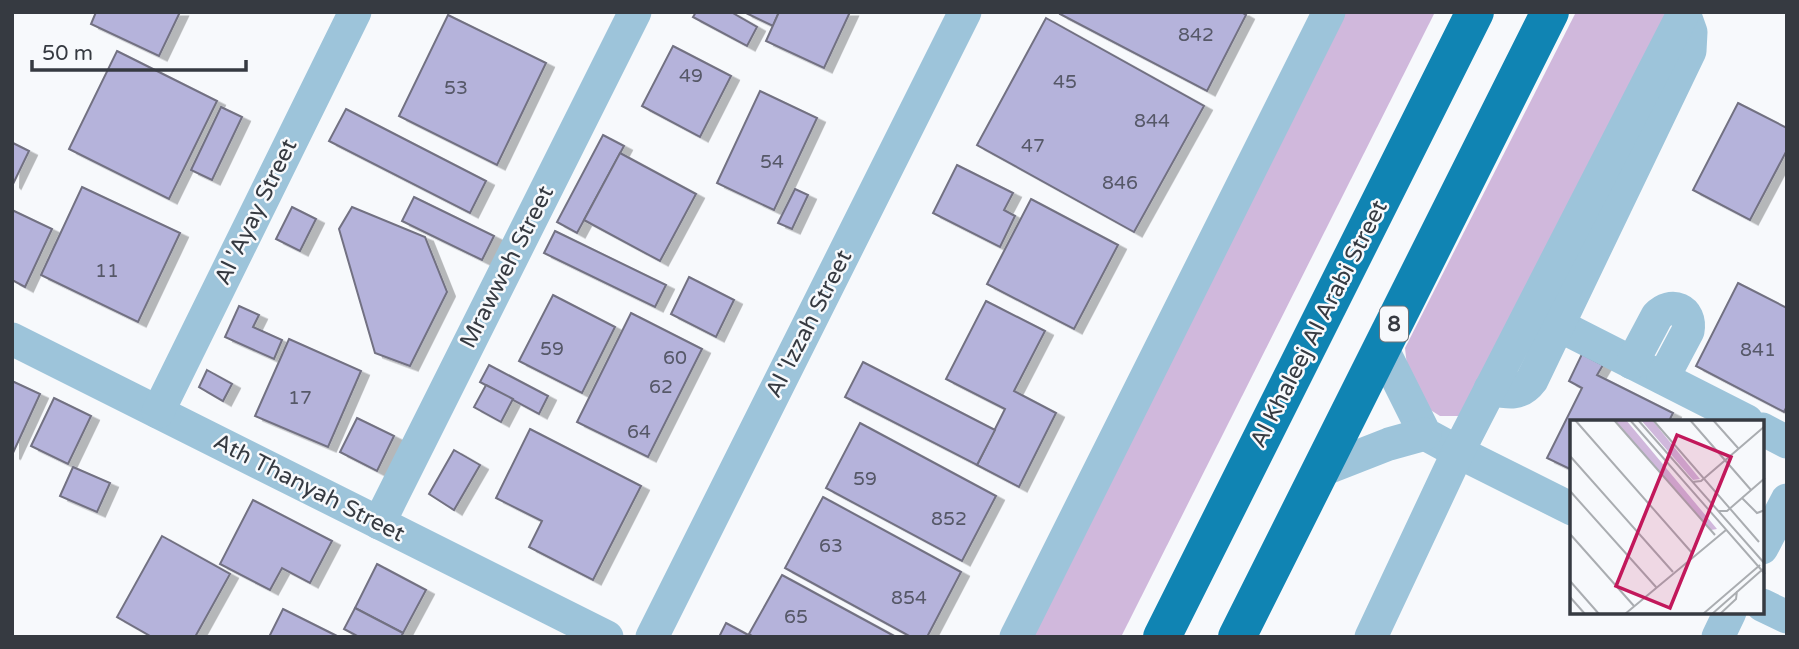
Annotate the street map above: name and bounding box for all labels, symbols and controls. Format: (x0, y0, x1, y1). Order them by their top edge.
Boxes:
house number: 842 (1178, 24, 1214, 46)
scale bar (32, 28, 245, 72)
text: 50 m (42, 41, 93, 66)
house number: 49 (679, 65, 703, 87)
house number: 45 (1053, 71, 1077, 93)
house number: 53 (444, 77, 468, 99)
house number: 844 (1134, 110, 1170, 132)
street label: Al 'Ayay Street (209, 134, 304, 290)
house number: 47 (1021, 135, 1045, 157)
house number: 54 (760, 151, 784, 173)
house number: 846 (1102, 172, 1138, 194)
street label: Mrawweh Street (454, 181, 560, 353)
street label: Al Khaleej Al Arabi Street (1244, 195, 1394, 452)
street label: Al 'Izzah Street (760, 245, 858, 403)
house number: 11 (95, 260, 119, 282)
road number: 8 (1380, 306, 1408, 342)
house number: 59 (540, 338, 564, 360)
house number: 841 (1740, 339, 1776, 361)
house number: 60 (663, 347, 687, 369)
house number: 62 (649, 376, 673, 398)
house number: 17 (288, 387, 312, 409)
inset map (1570, 420, 1764, 614)
house number: 64 (627, 421, 651, 443)
street label: Ath Thanyah Street (209, 428, 409, 548)
house number: 59 (853, 468, 877, 490)
house number: 852 (931, 508, 967, 530)
house number: 63 (819, 535, 843, 557)
house number: 854 (891, 587, 927, 609)
house number: 65 (784, 606, 808, 628)

